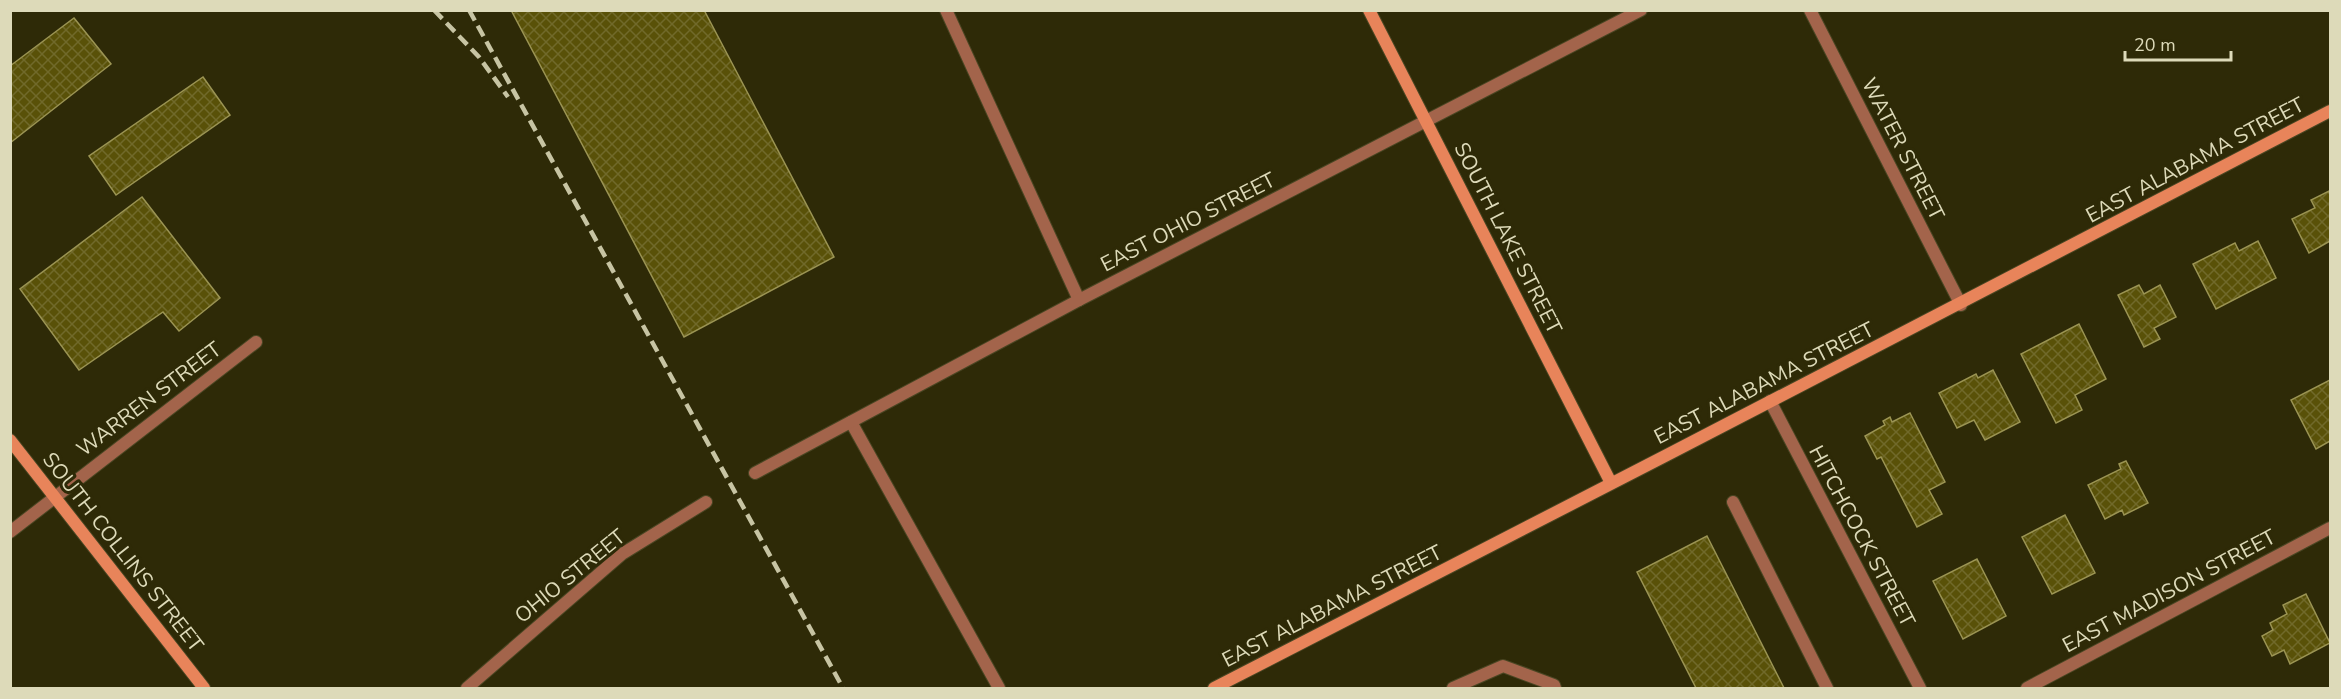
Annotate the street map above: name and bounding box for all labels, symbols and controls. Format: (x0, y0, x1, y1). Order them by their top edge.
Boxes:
scale bar (2125, 24, 2232, 62)
text: 20 m (2134, 33, 2176, 57)
street label: WATER STREET (1855, 73, 1951, 225)
street label: EAST ALABAMA STREET (2081, 90, 2309, 230)
street label: SOUTH LAKE STREET (1448, 137, 1569, 339)
street label: EAST OHIO STREET (1096, 166, 1281, 278)
street label: EAST ALABAMA STREET (1649, 315, 1879, 451)
street label: WARREN STREET (71, 335, 227, 463)
street label: HITCHCOCK STREET (1802, 440, 1922, 632)
street label: SOUTH COLLINS STREET (36, 446, 210, 658)
street label: OHIO STREET (509, 522, 632, 629)
street label: EAST MADISON STREET (2057, 523, 2281, 659)
street label: EAST ALABAMA STREET (1217, 538, 1447, 674)

